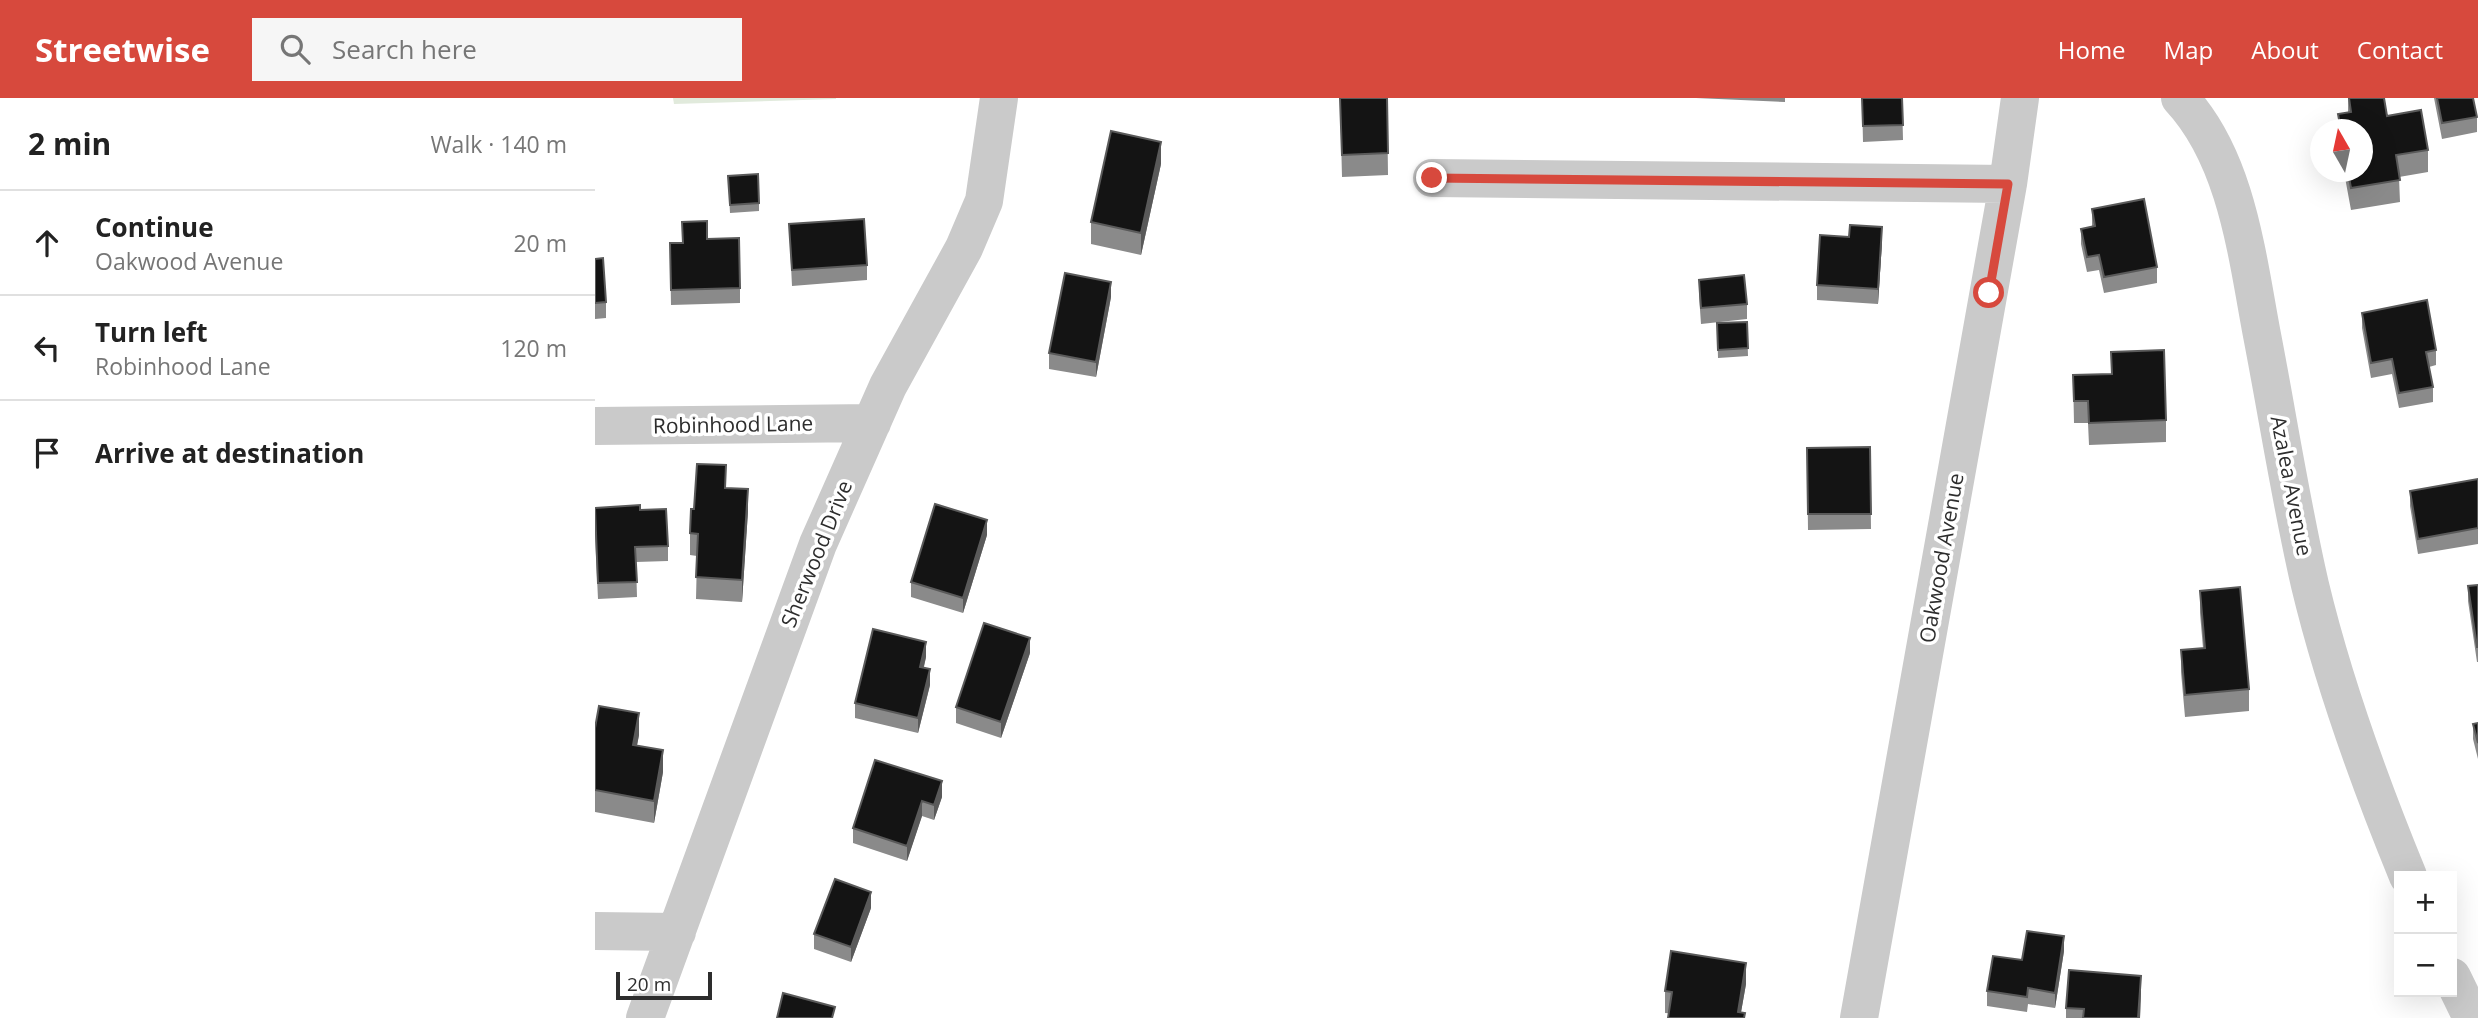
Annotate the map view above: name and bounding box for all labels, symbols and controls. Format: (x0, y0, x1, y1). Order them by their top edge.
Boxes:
search box (252, 18, 742, 81)
text: Streetwise (35, 27, 210, 72)
icon: search (276, 30, 314, 68)
text: Search here (332, 31, 477, 67)
text: Home (2058, 33, 2126, 66)
text: Map (2164, 33, 2213, 66)
text: About (2251, 33, 2319, 66)
text: Contact (2357, 33, 2443, 66)
north arrow (2310, 119, 2373, 182)
text: 2 min (28, 123, 111, 164)
text: Walk · 140 m (430, 128, 567, 160)
route end (1416, 162, 1447, 193)
text: Continue (95, 209, 214, 245)
icon: ahead (28, 224, 66, 262)
text: 20 m (513, 227, 567, 259)
text: Oakwood Avenue (95, 245, 283, 277)
route start (1973, 277, 2004, 308)
text: Turn left (95, 314, 207, 350)
icon: left (28, 329, 66, 367)
text: 120 m (500, 332, 567, 364)
text: Robinhood Lane (95, 350, 271, 382)
street label: Robinhood Lane (653, 409, 813, 439)
street label: Azalea Avenue (2265, 413, 2319, 558)
icon: arrive (28, 434, 66, 472)
text: Arrive at destination (95, 435, 364, 471)
street label: Oakwood Avenue (1912, 471, 1970, 645)
street label: Sherwood Drive (774, 476, 858, 631)
map controls (2394, 871, 2457, 997)
button: + (2394, 871, 2457, 934)
button: − (2394, 934, 2457, 997)
scale bar (616, 969, 712, 1001)
text: 20 m (627, 971, 671, 997)

